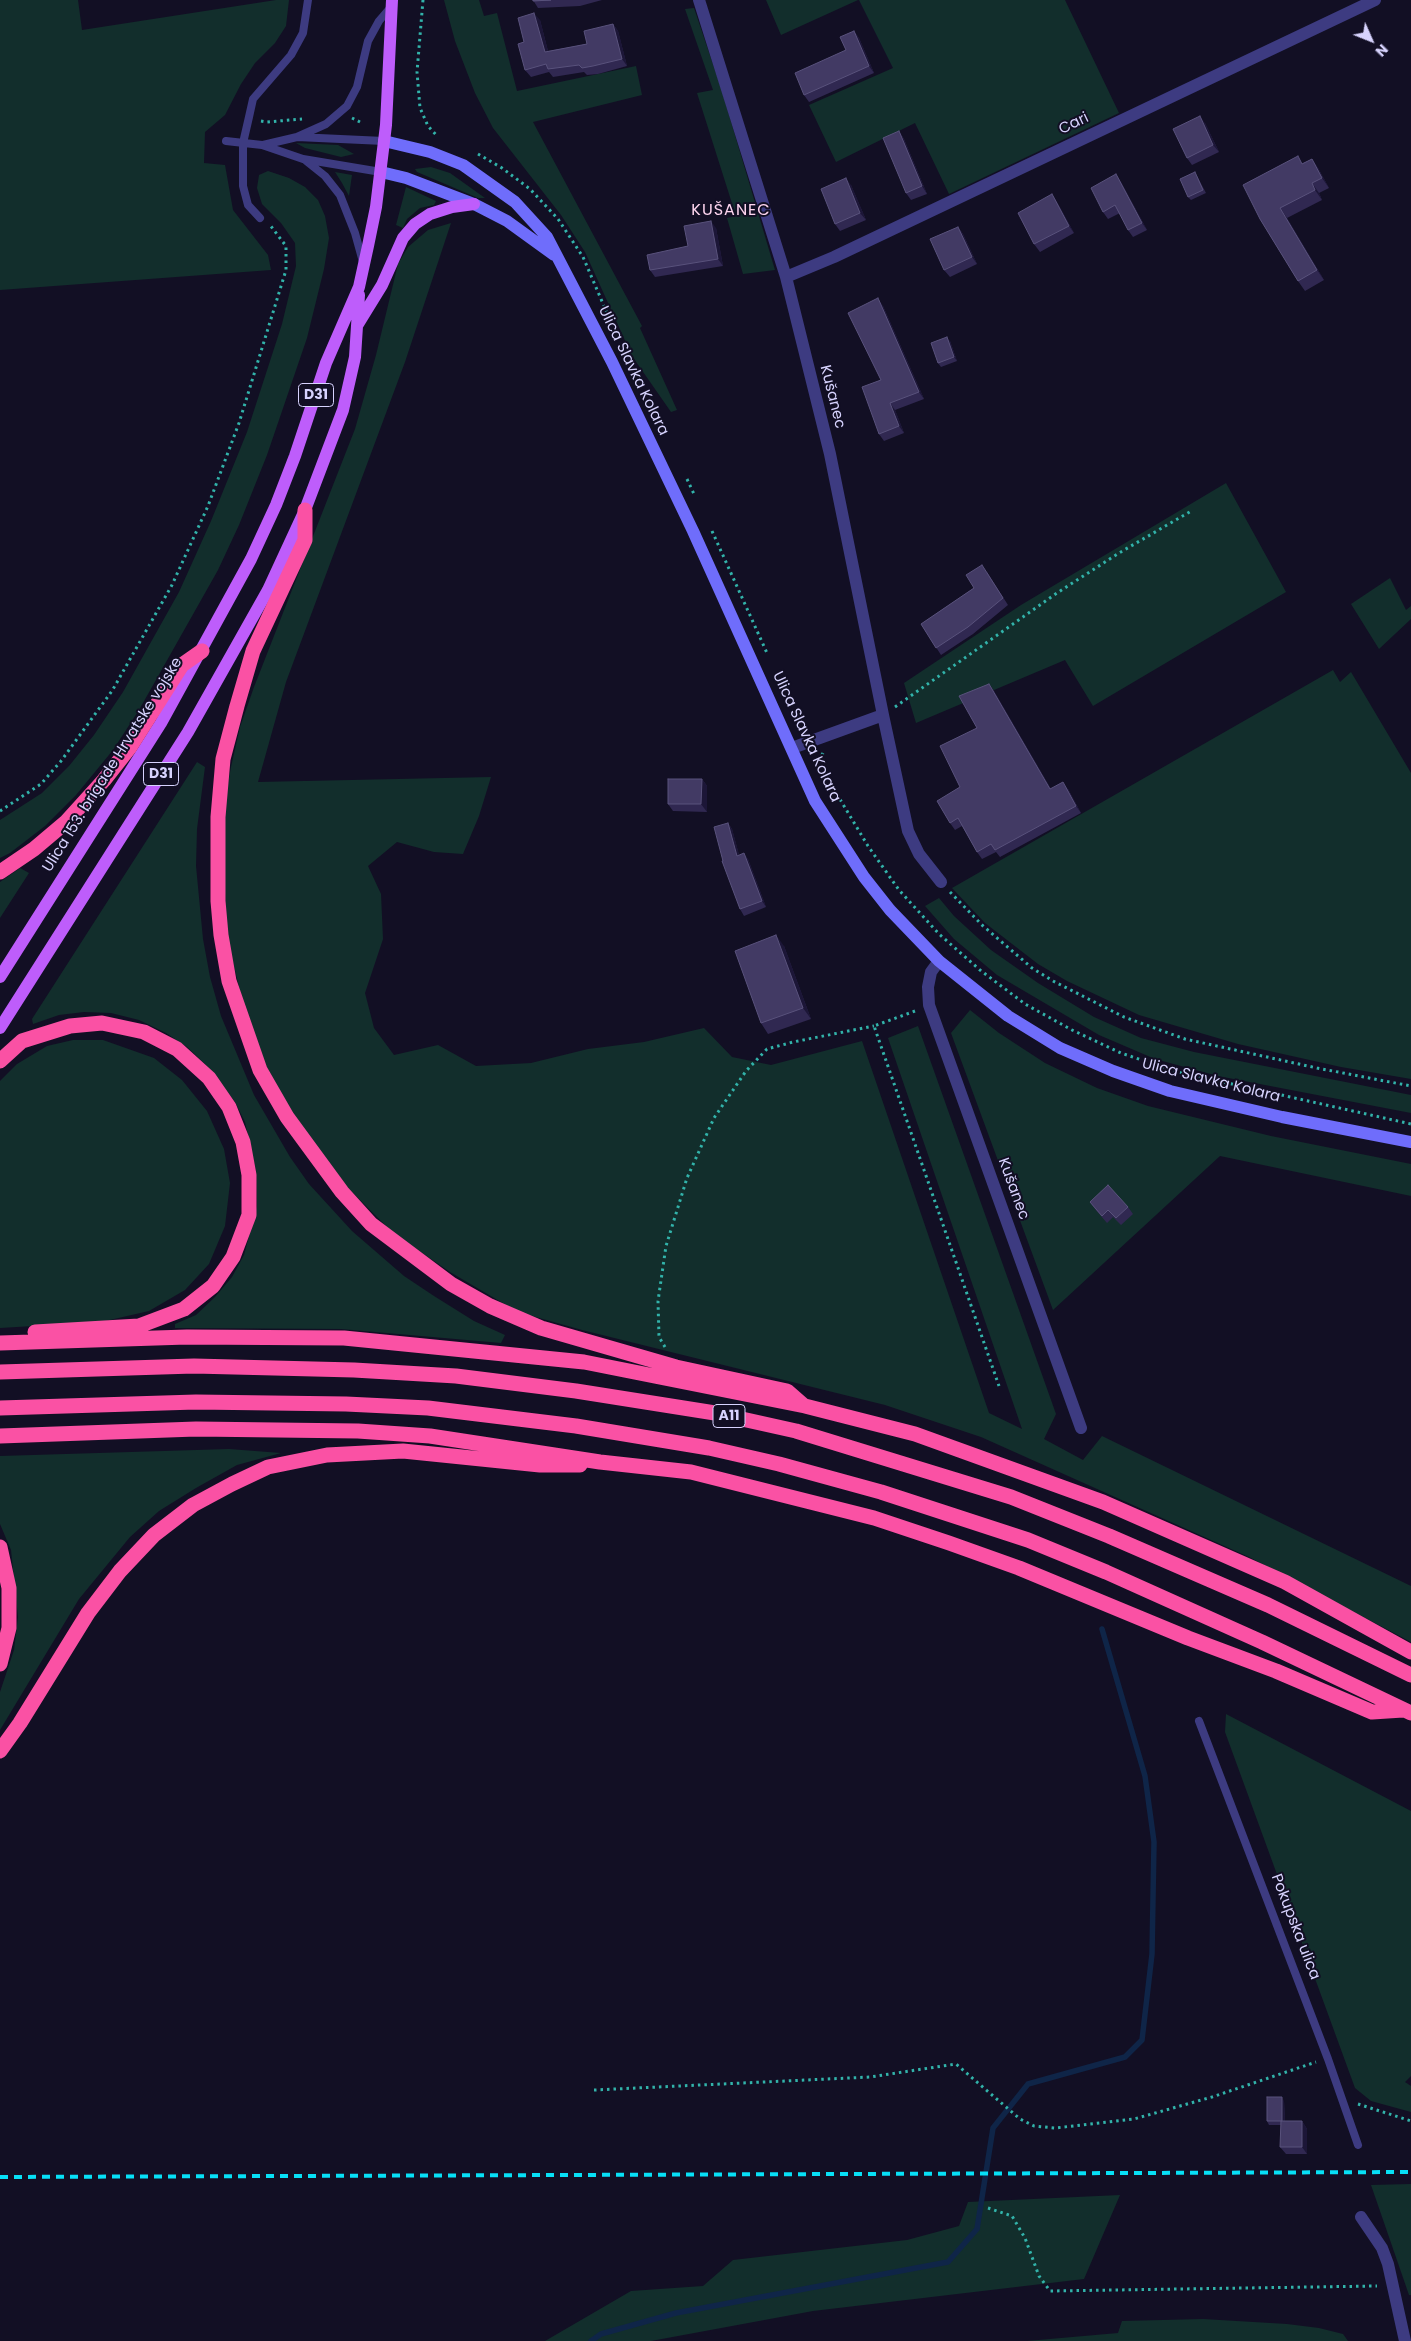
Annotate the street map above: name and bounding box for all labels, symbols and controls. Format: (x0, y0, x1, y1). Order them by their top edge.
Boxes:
north arrow (1346, 15, 1396, 65)
text: N (1371, 40, 1393, 61)
street label: Cari (1056, 109, 1092, 139)
district label: KUŠANEC (690, 201, 772, 221)
street label: Ulica Slavka Kolara (594, 303, 672, 439)
street label: Kušanec (815, 364, 849, 430)
road number: D31 (298, 384, 334, 406)
street label: Ulica 153. brigade Hrvatske vojske (39, 654, 187, 876)
street label: Ulica Slavka Kolara (768, 669, 844, 805)
road number: D31 (144, 762, 178, 786)
street label: Ulica Slavka Kolara (1140, 1055, 1282, 1107)
street label: Kušanec (994, 1156, 1032, 1222)
road number: A11 (713, 1404, 745, 1428)
street label: Pokupska ulica (1267, 1872, 1323, 1982)

